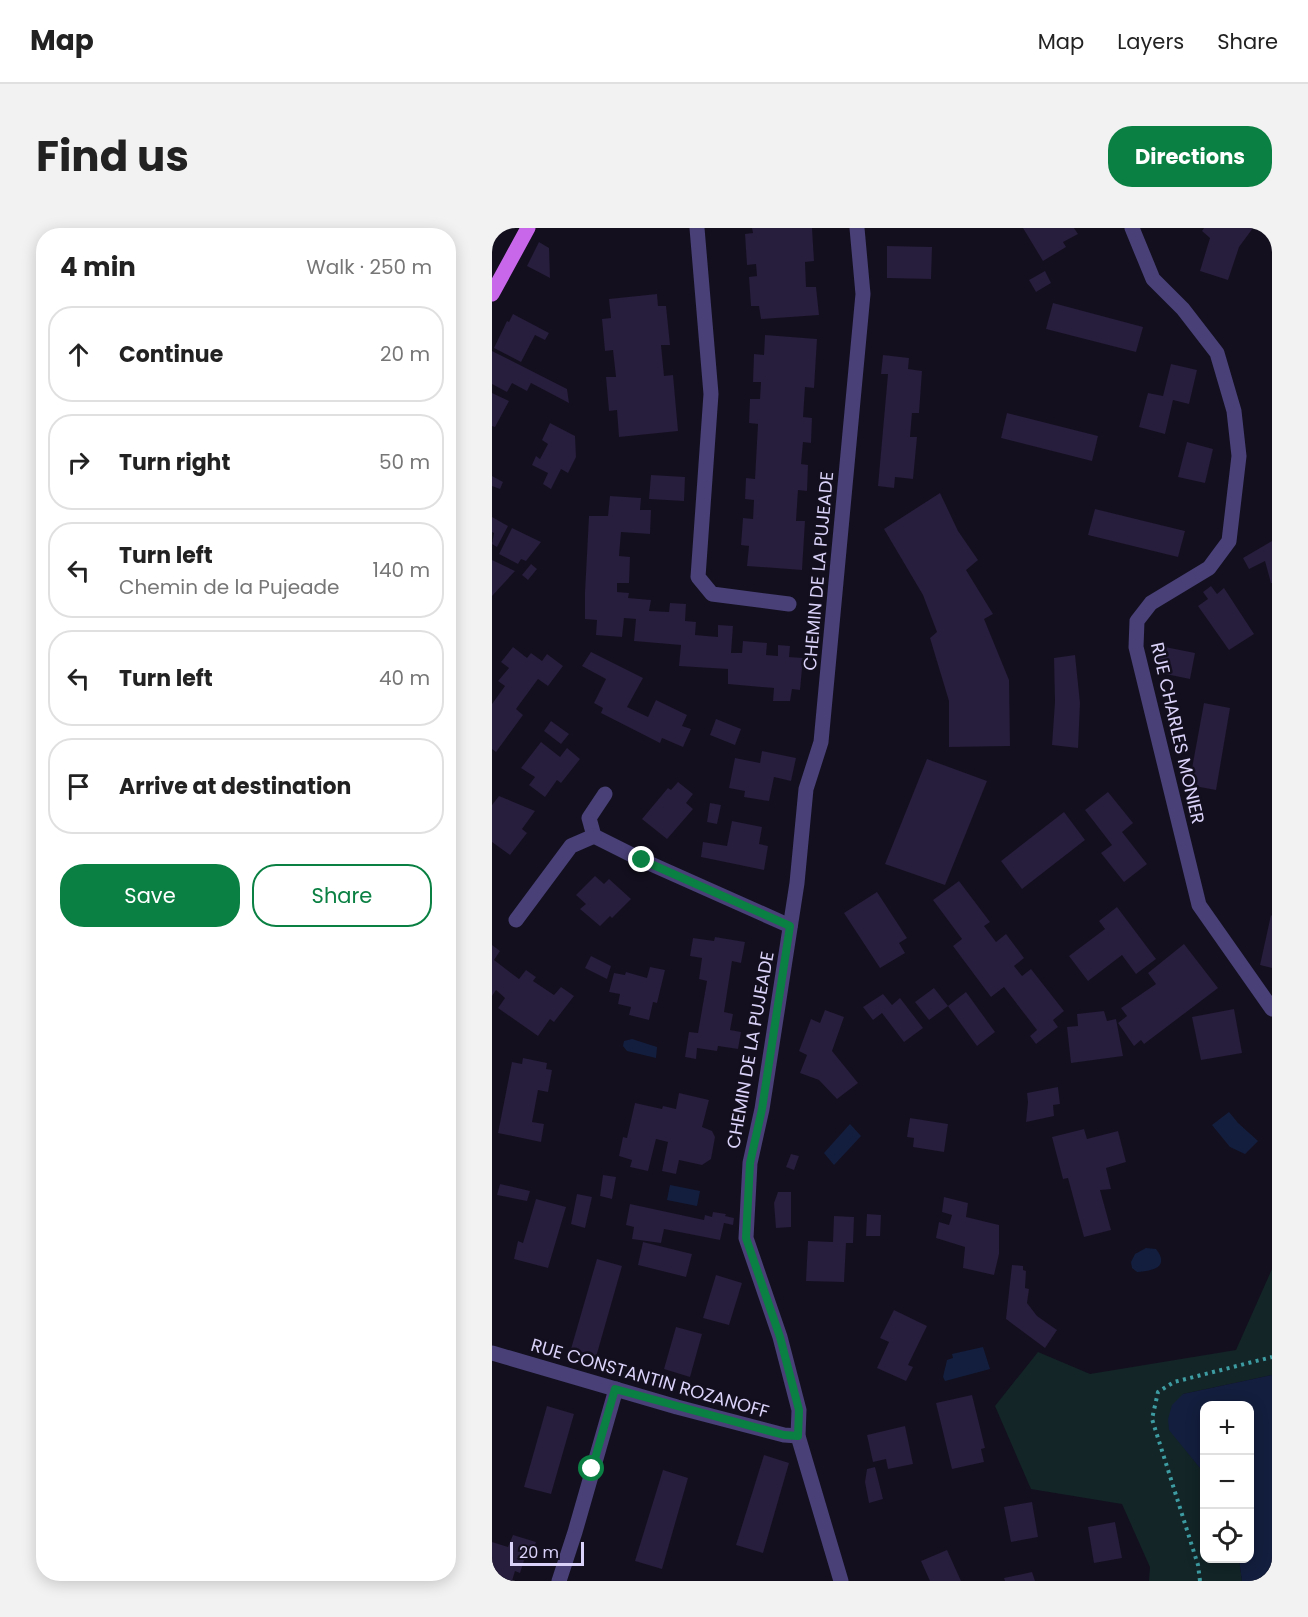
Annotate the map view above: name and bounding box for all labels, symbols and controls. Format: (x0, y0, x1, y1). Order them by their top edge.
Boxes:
text: Map (30, 21, 94, 60)
text: Map (1038, 27, 1084, 56)
text: Layers (1117, 27, 1184, 56)
text: Share (1217, 27, 1278, 56)
button: Directions (1108, 126, 1272, 187)
text: Find us (36, 127, 189, 186)
text: 4 min (60, 249, 136, 285)
text: Walk · 250 m (306, 253, 432, 281)
icon: ahead (62, 338, 95, 371)
text: Continue (119, 339, 223, 370)
text: 20 m (380, 340, 430, 368)
icon: right (62, 446, 95, 479)
text: Turn right (119, 447, 230, 478)
text: 50 m (379, 448, 430, 476)
street label: CHEMIN DE LA PUJEADE (797, 470, 839, 672)
text: Turn left (119, 540, 213, 571)
icon: left (62, 554, 95, 587)
text: 140 m (373, 556, 430, 584)
text: Chemin de la Pujeade (119, 573, 340, 601)
street label: RUE CHARLES MONIER (1145, 640, 1211, 826)
icon: left (62, 662, 95, 695)
text: Turn left (119, 663, 213, 694)
text: 40 m (379, 664, 430, 692)
icon: arrive (62, 770, 95, 803)
text: Arrive at destination (119, 771, 351, 802)
route end (628, 846, 654, 872)
button: Save (60, 864, 240, 927)
button: Share (252, 864, 432, 927)
street label: CHEMIN DE LA PUJEADE (720, 949, 780, 1151)
street label: RUE CONSTANTIN ROZANOFF (528, 1332, 772, 1424)
map controls (1200, 1401, 1254, 1563)
button: + (1200, 1401, 1254, 1455)
route start (578, 1455, 604, 1481)
button: − (1200, 1455, 1254, 1509)
button: locate (1200, 1509, 1254, 1563)
scale bar (510, 1539, 584, 1566)
text: 20 m (519, 1541, 559, 1564)

